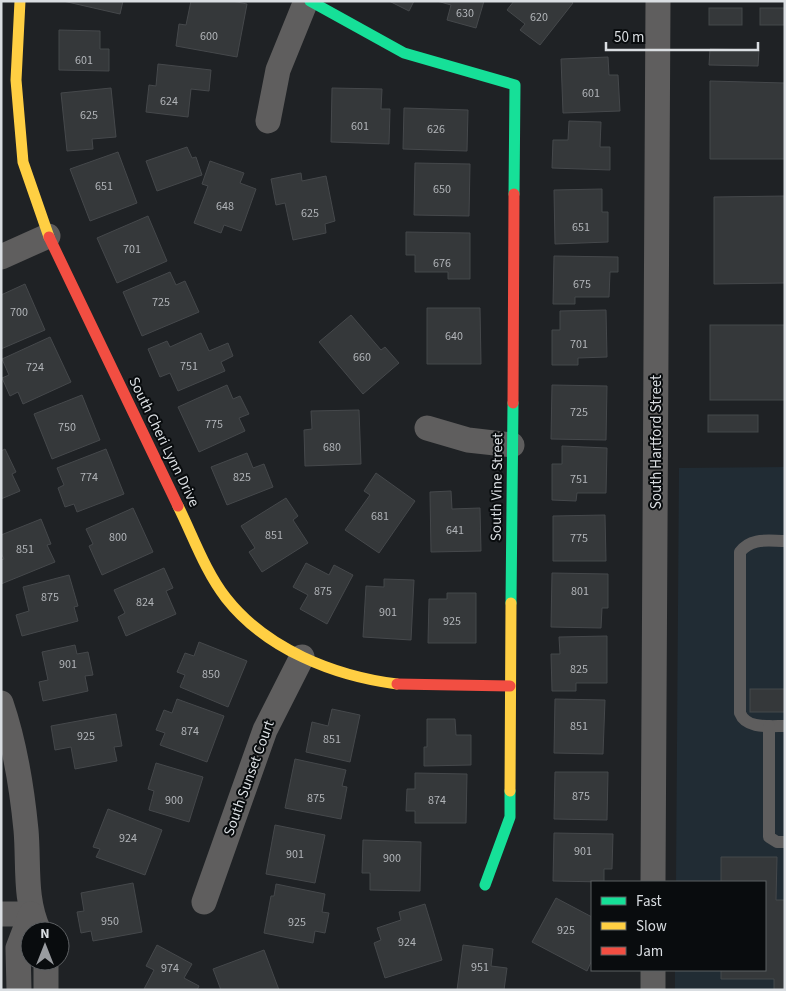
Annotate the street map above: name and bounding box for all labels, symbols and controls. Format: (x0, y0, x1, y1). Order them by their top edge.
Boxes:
house number: 630 (456, 5, 474, 22)
house number: 620 (530, 9, 548, 26)
scale bar (606, 20, 758, 52)
text: 50 m (614, 27, 644, 48)
house number: 600 (200, 28, 218, 45)
house number: 601 (75, 52, 93, 69)
house number: 601 (582, 85, 600, 102)
house number: 624 (160, 93, 178, 110)
house number: 625 (80, 107, 98, 124)
house number: 601 (351, 118, 369, 135)
house number: 626 (427, 121, 445, 138)
house number: 651 (95, 178, 113, 195)
house number: 650 (433, 181, 451, 198)
house number: 648 (216, 198, 234, 215)
house number: 625 (301, 205, 319, 222)
house number: 651 (572, 219, 590, 236)
house number: 701 (123, 241, 141, 258)
house number: 676 (433, 255, 451, 272)
house number: 675 (573, 276, 591, 293)
house number: 725 (152, 294, 170, 311)
house number: 700 (10, 304, 28, 321)
house number: 640 (445, 328, 463, 345)
house number: 701 (570, 336, 588, 353)
house number: 660 (353, 349, 371, 366)
house number: 751 (180, 358, 198, 375)
house number: 724 (26, 359, 44, 376)
street label: South Cheri Lynn Drive (123, 373, 205, 511)
street label: South Hartford Street (646, 375, 667, 509)
house number: 725 (570, 404, 588, 421)
house number: 775 (205, 416, 223, 433)
house number: 750 (58, 419, 76, 436)
street label: South Vine Street (486, 433, 508, 541)
house number: 680 (323, 439, 341, 456)
house number: 774 (80, 469, 98, 486)
house number: 825 (233, 469, 251, 486)
house number: 751 (570, 471, 588, 488)
house number: 681 (371, 508, 389, 525)
house number: 641 (446, 522, 464, 539)
house number: 851 (265, 527, 283, 544)
house number: 800 (109, 529, 127, 546)
house number: 775 (570, 530, 588, 547)
house number: 851 (16, 541, 34, 558)
house number: 875 (314, 583, 332, 600)
house number: 801 (571, 583, 589, 600)
house number: 875 (41, 589, 59, 606)
house number: 824 (136, 594, 154, 611)
house number: 901 (379, 604, 397, 621)
house number: 925 (443, 613, 461, 630)
house number: 901 (59, 656, 77, 673)
house number: 825 (570, 661, 588, 678)
house number: 850 (202, 666, 220, 683)
street label: South Sunset Court (218, 717, 280, 839)
house number: 851 (570, 718, 588, 735)
house number: 874 (181, 723, 199, 740)
house number: 925 (77, 728, 95, 745)
house number: 851 (323, 731, 341, 748)
house number: 875 (572, 788, 590, 805)
house number: 875 (307, 790, 325, 807)
house number: 900 (165, 792, 183, 809)
house number: 874 (428, 792, 446, 809)
house number: 924 (119, 830, 137, 847)
house number: 901 (574, 843, 592, 860)
house number: 901 (286, 846, 304, 863)
house number: 900 (383, 850, 401, 867)
legend (591, 881, 766, 971)
text: Fast (636, 891, 662, 912)
house number: 950 (101, 913, 119, 930)
house number: 925 (288, 914, 306, 931)
text: Slow (636, 916, 667, 937)
north arrow (20, 921, 70, 971)
house number: 925 (557, 922, 575, 939)
text: N (40, 924, 50, 944)
house number: 924 (398, 934, 416, 951)
text: Jam (636, 941, 663, 962)
house number: 951 (471, 959, 489, 976)
house number: 974 (161, 960, 179, 977)

